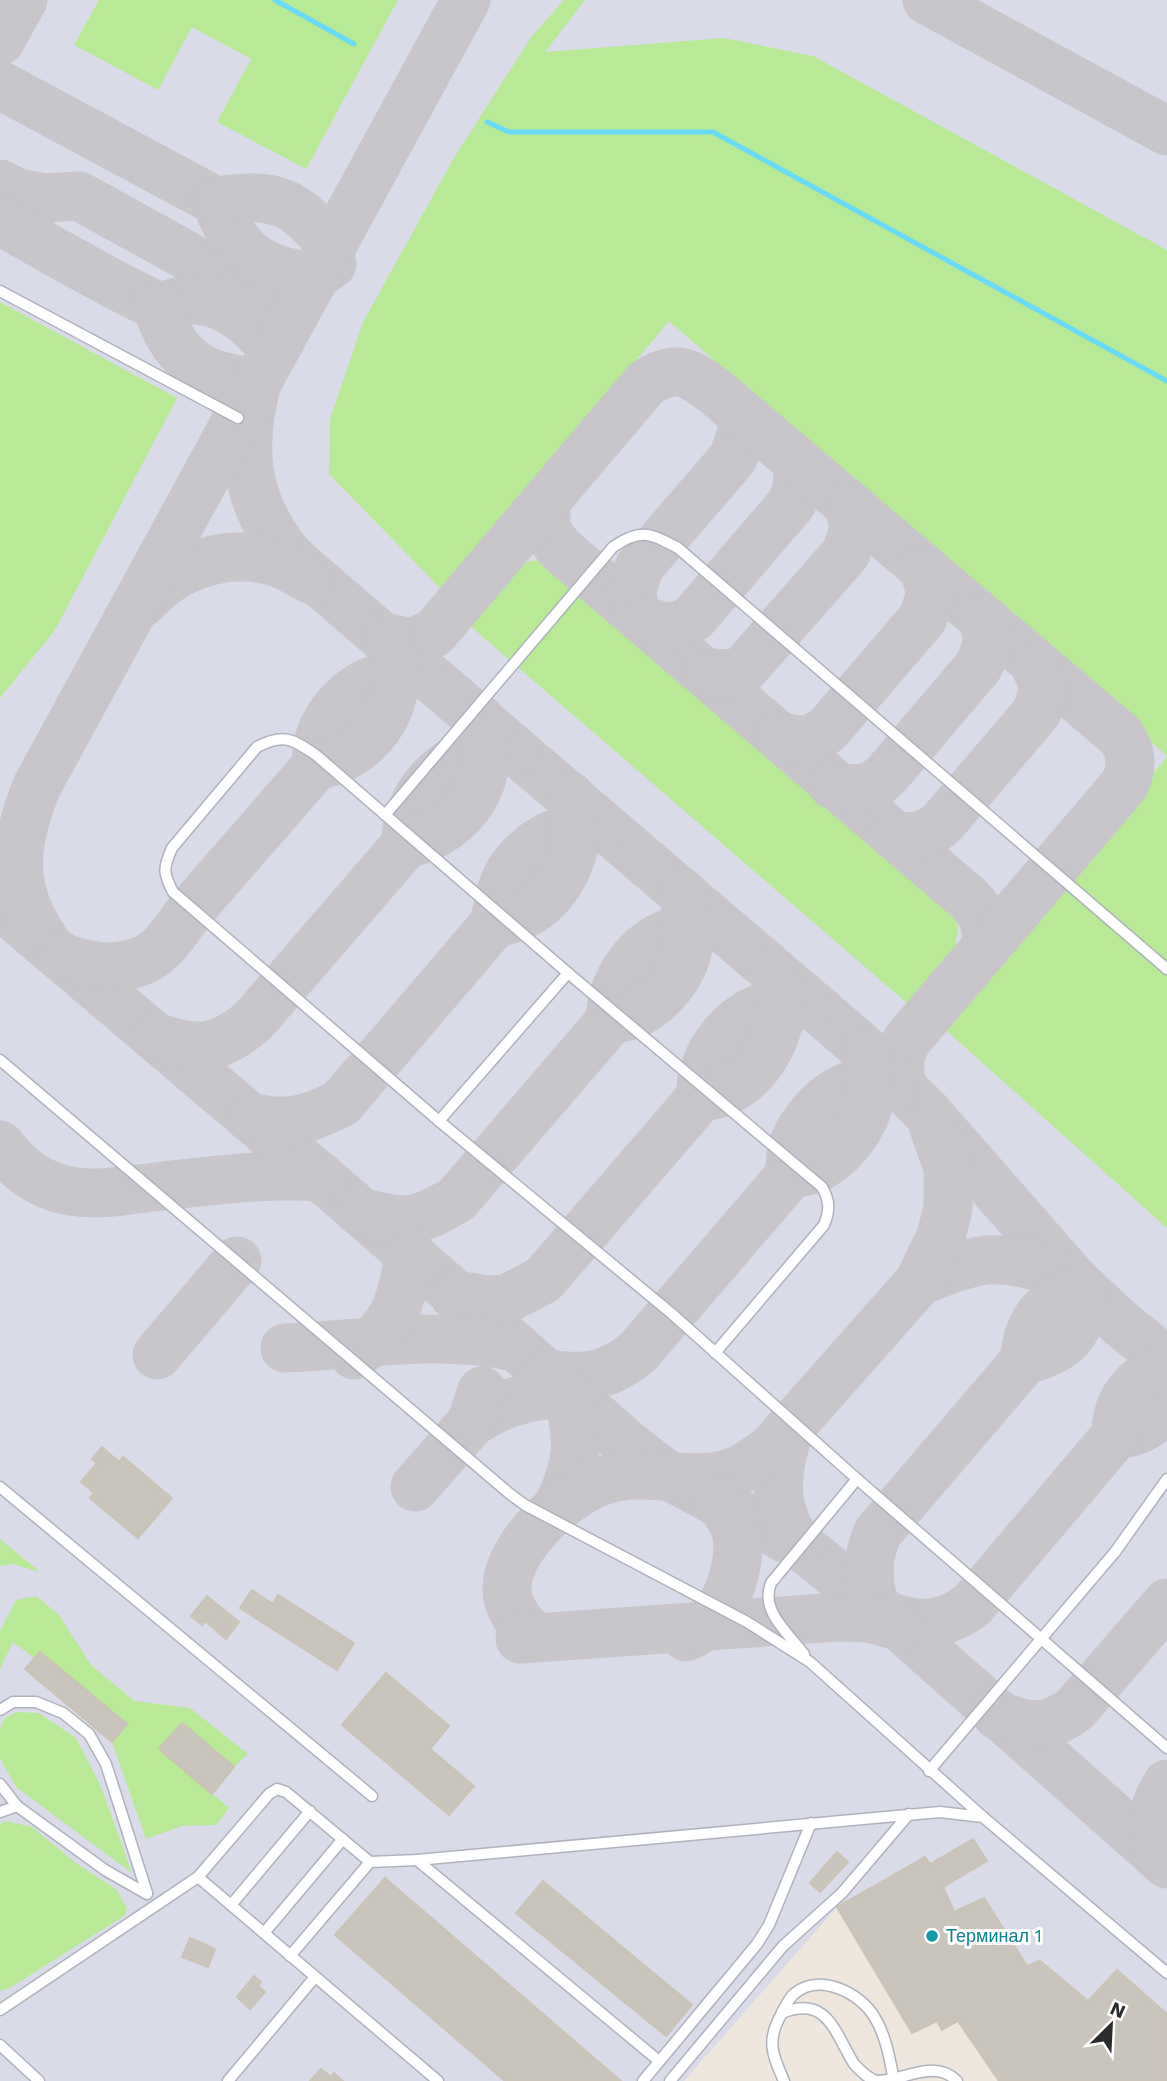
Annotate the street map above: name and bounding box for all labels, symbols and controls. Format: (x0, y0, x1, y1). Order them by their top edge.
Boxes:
place label: Терминал 1 (946, 1925, 1042, 1946)
marker: Терминал 1 (924, 1928, 940, 1944)
north arrow (1076, 1990, 1146, 2060)
text: N (1107, 1997, 1129, 2023)

